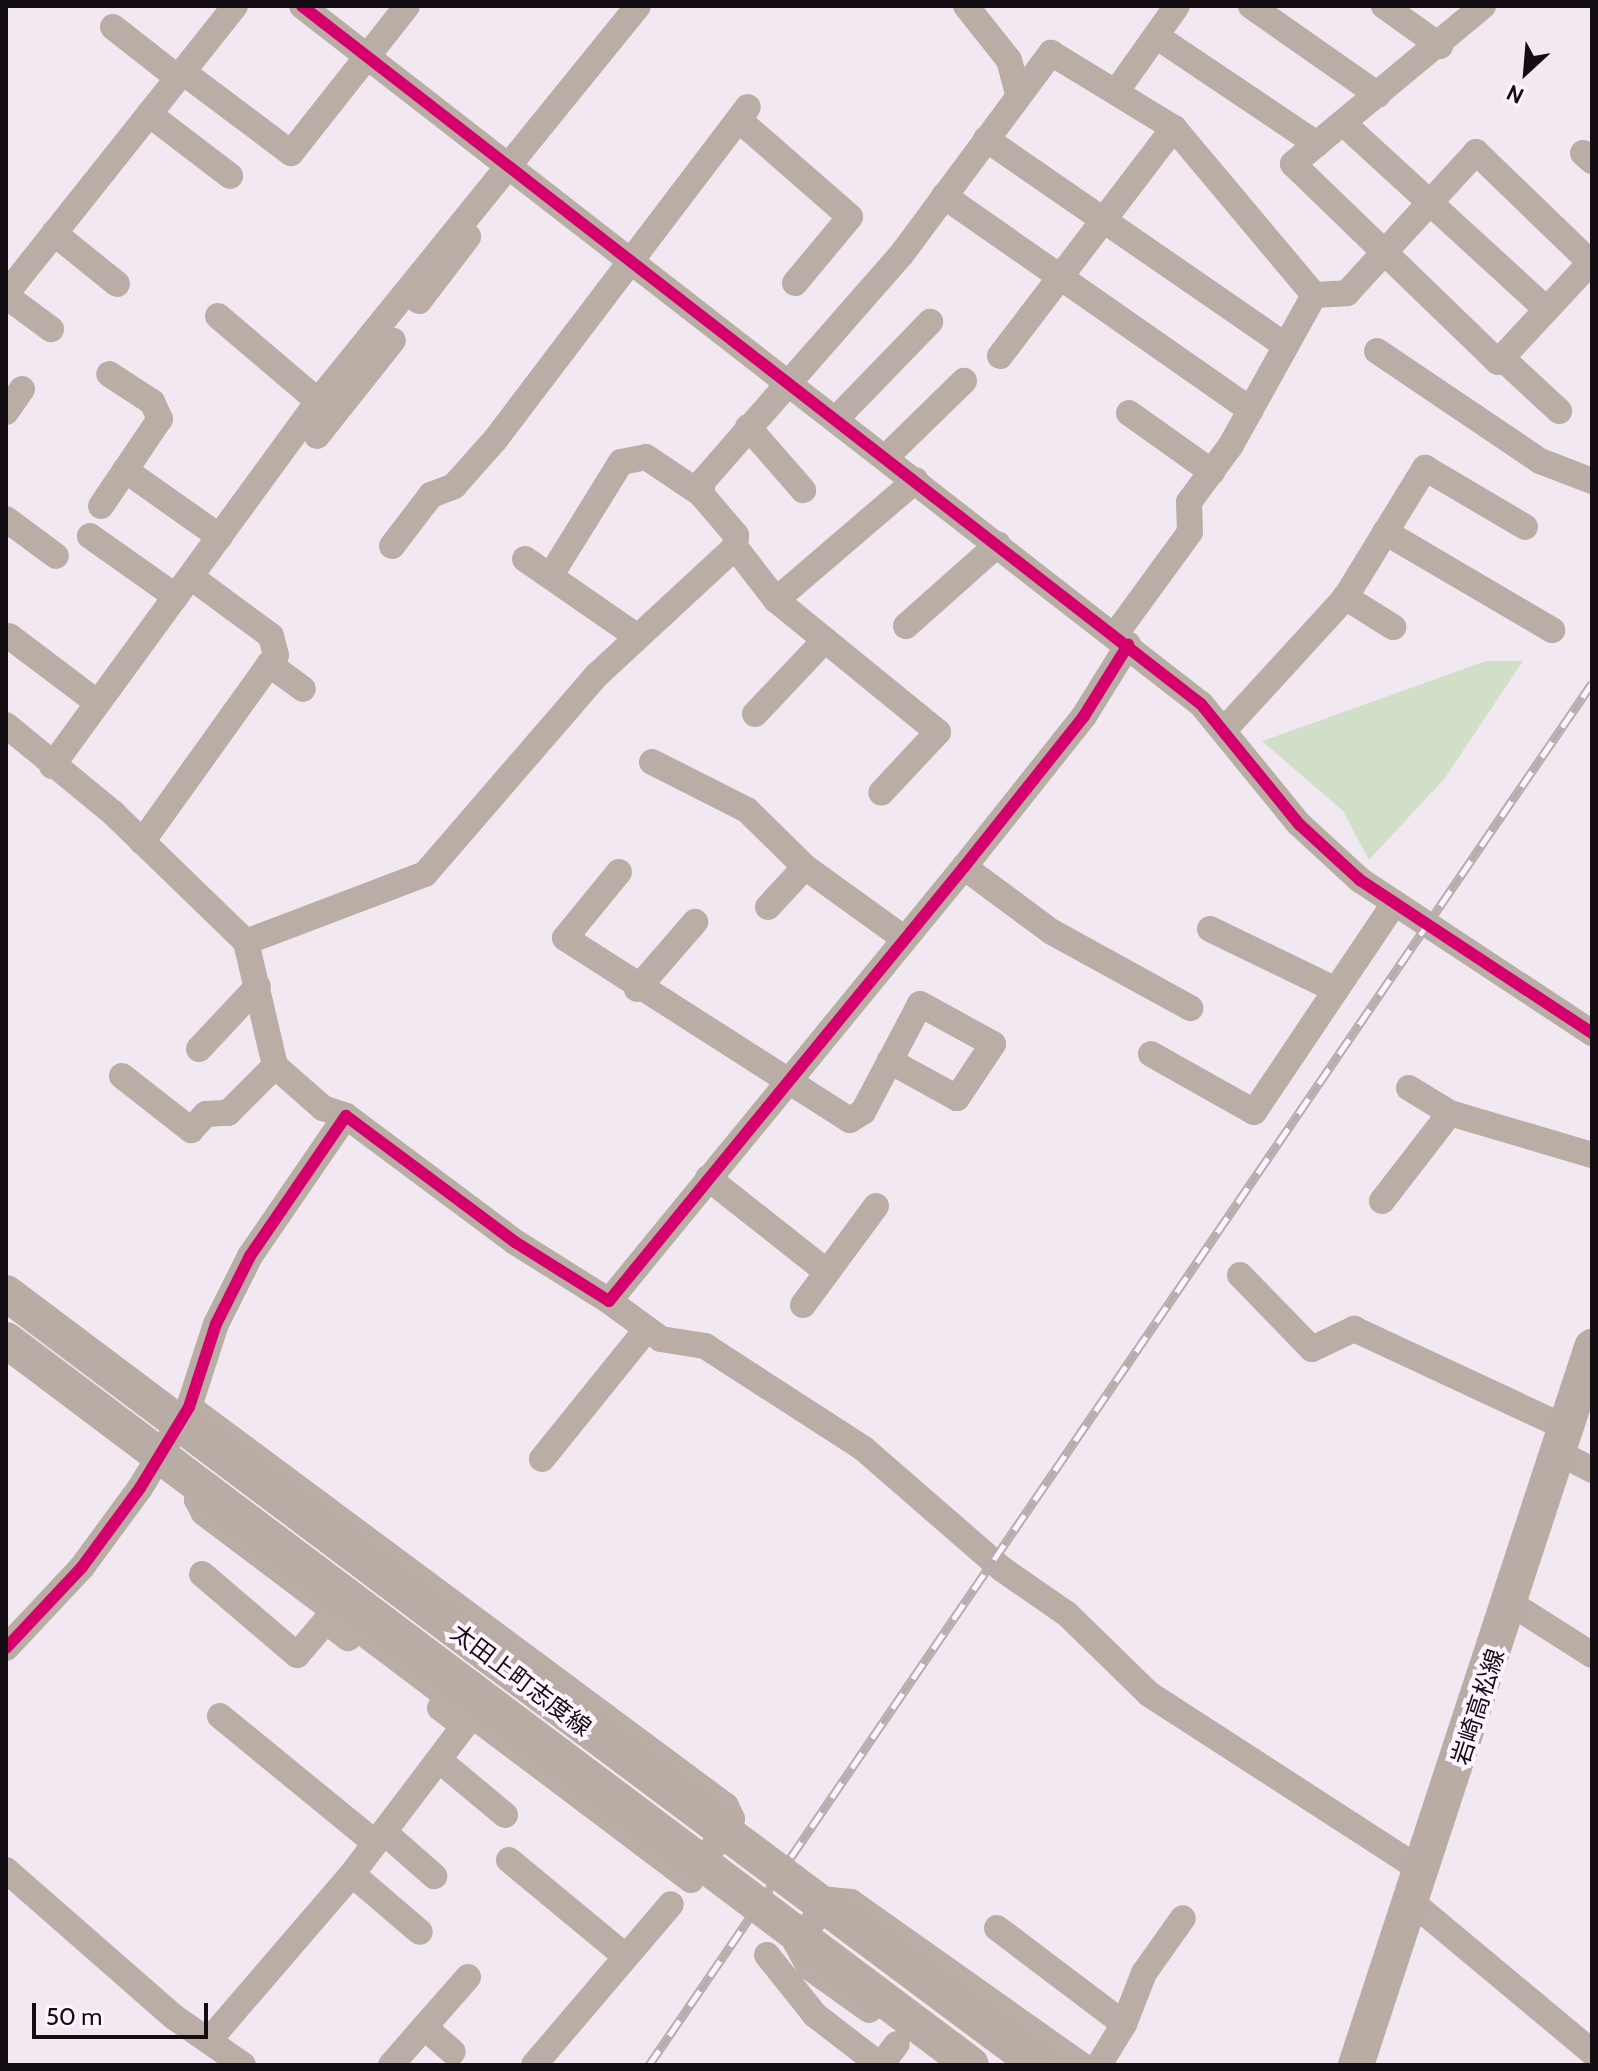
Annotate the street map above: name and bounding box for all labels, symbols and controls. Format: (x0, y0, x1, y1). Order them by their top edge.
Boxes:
north arrow (1486, 32, 1566, 112)
text: N (1502, 78, 1528, 110)
street label: 太田上町志度線 (445, 1618, 597, 1742)
street label: 岩崎高松線 (1446, 1645, 1510, 1769)
scale bar (36, 1987, 212, 2037)
text: 50 m (46, 2002, 102, 2031)

